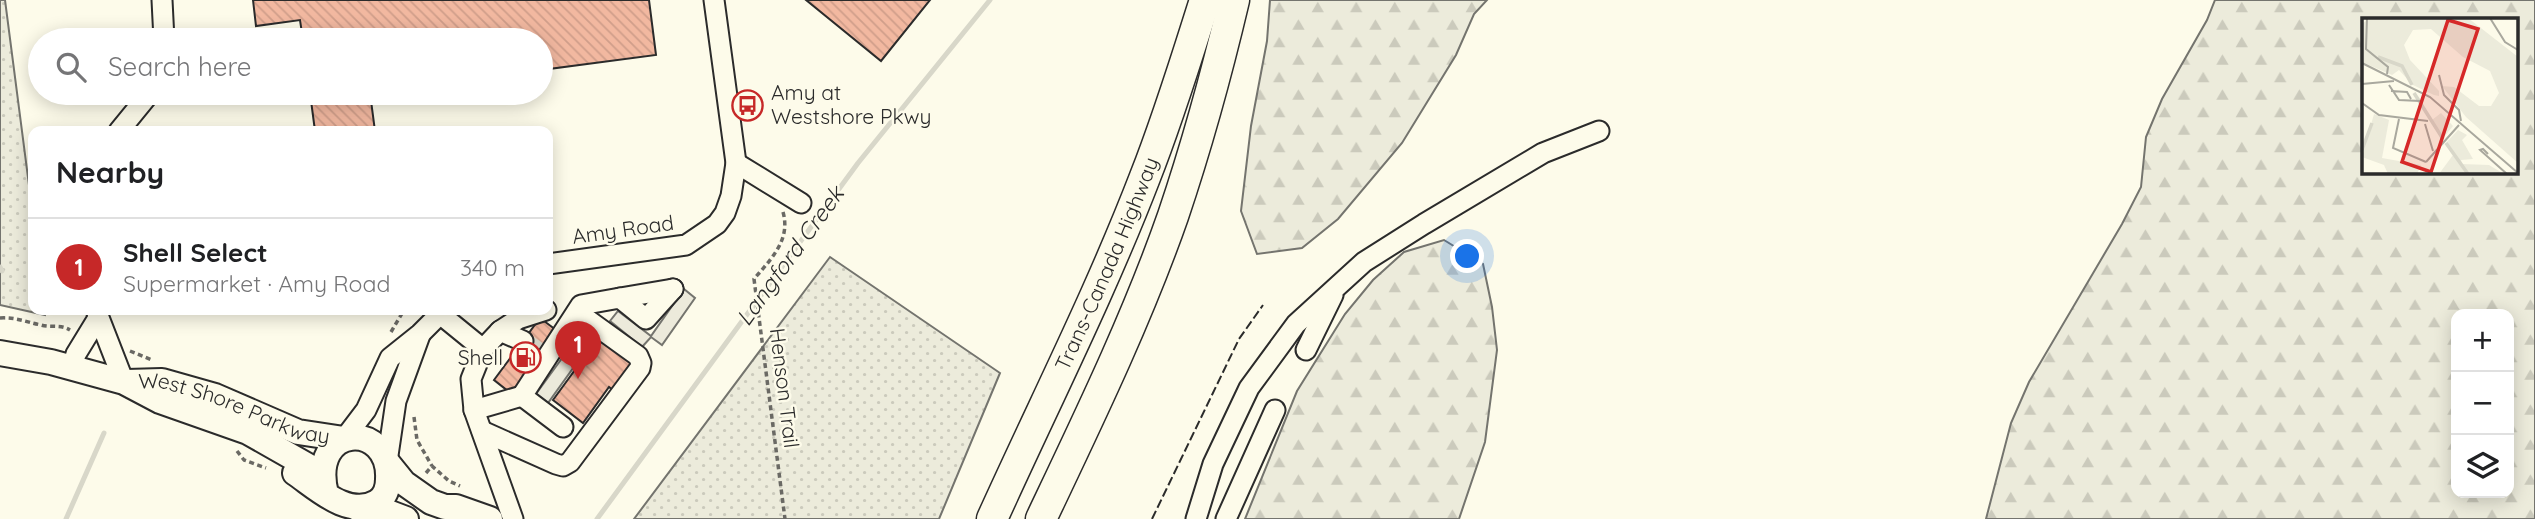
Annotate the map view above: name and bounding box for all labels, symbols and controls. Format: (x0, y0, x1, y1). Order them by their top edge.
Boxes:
inset map (2362, 18, 2518, 173)
search box (28, 28, 553, 105)
icon: search (52, 48, 90, 86)
text: Search here (108, 50, 252, 83)
place label: Amy at Westshore Pkwy (771, 79, 931, 129)
bus stop icon: Amy at Westshore Pkwy (731, 88, 765, 122)
text: Nearby (56, 153, 164, 191)
street label: Trans-Canada Highway (1049, 153, 1164, 374)
water label: Langford Creek (729, 179, 851, 331)
street label: Amy Road (570, 209, 675, 249)
text: Shell Select (123, 236, 268, 269)
your location (1450, 239, 1484, 273)
text: 1 (75, 253, 83, 282)
text: 340 m (460, 253, 525, 282)
text: Supermarket · Amy Road (123, 269, 390, 298)
map controls (2451, 309, 2514, 498)
button: + (2451, 309, 2514, 372)
pin: 1 (555, 321, 601, 379)
street label: Henson Trail (765, 326, 805, 449)
fuel station icon: Shell (509, 341, 543, 375)
place label: Shell (458, 344, 503, 370)
street label: West Shore Parkway (138, 367, 332, 449)
button: − (2451, 372, 2514, 435)
button: layers (2451, 435, 2514, 498)

